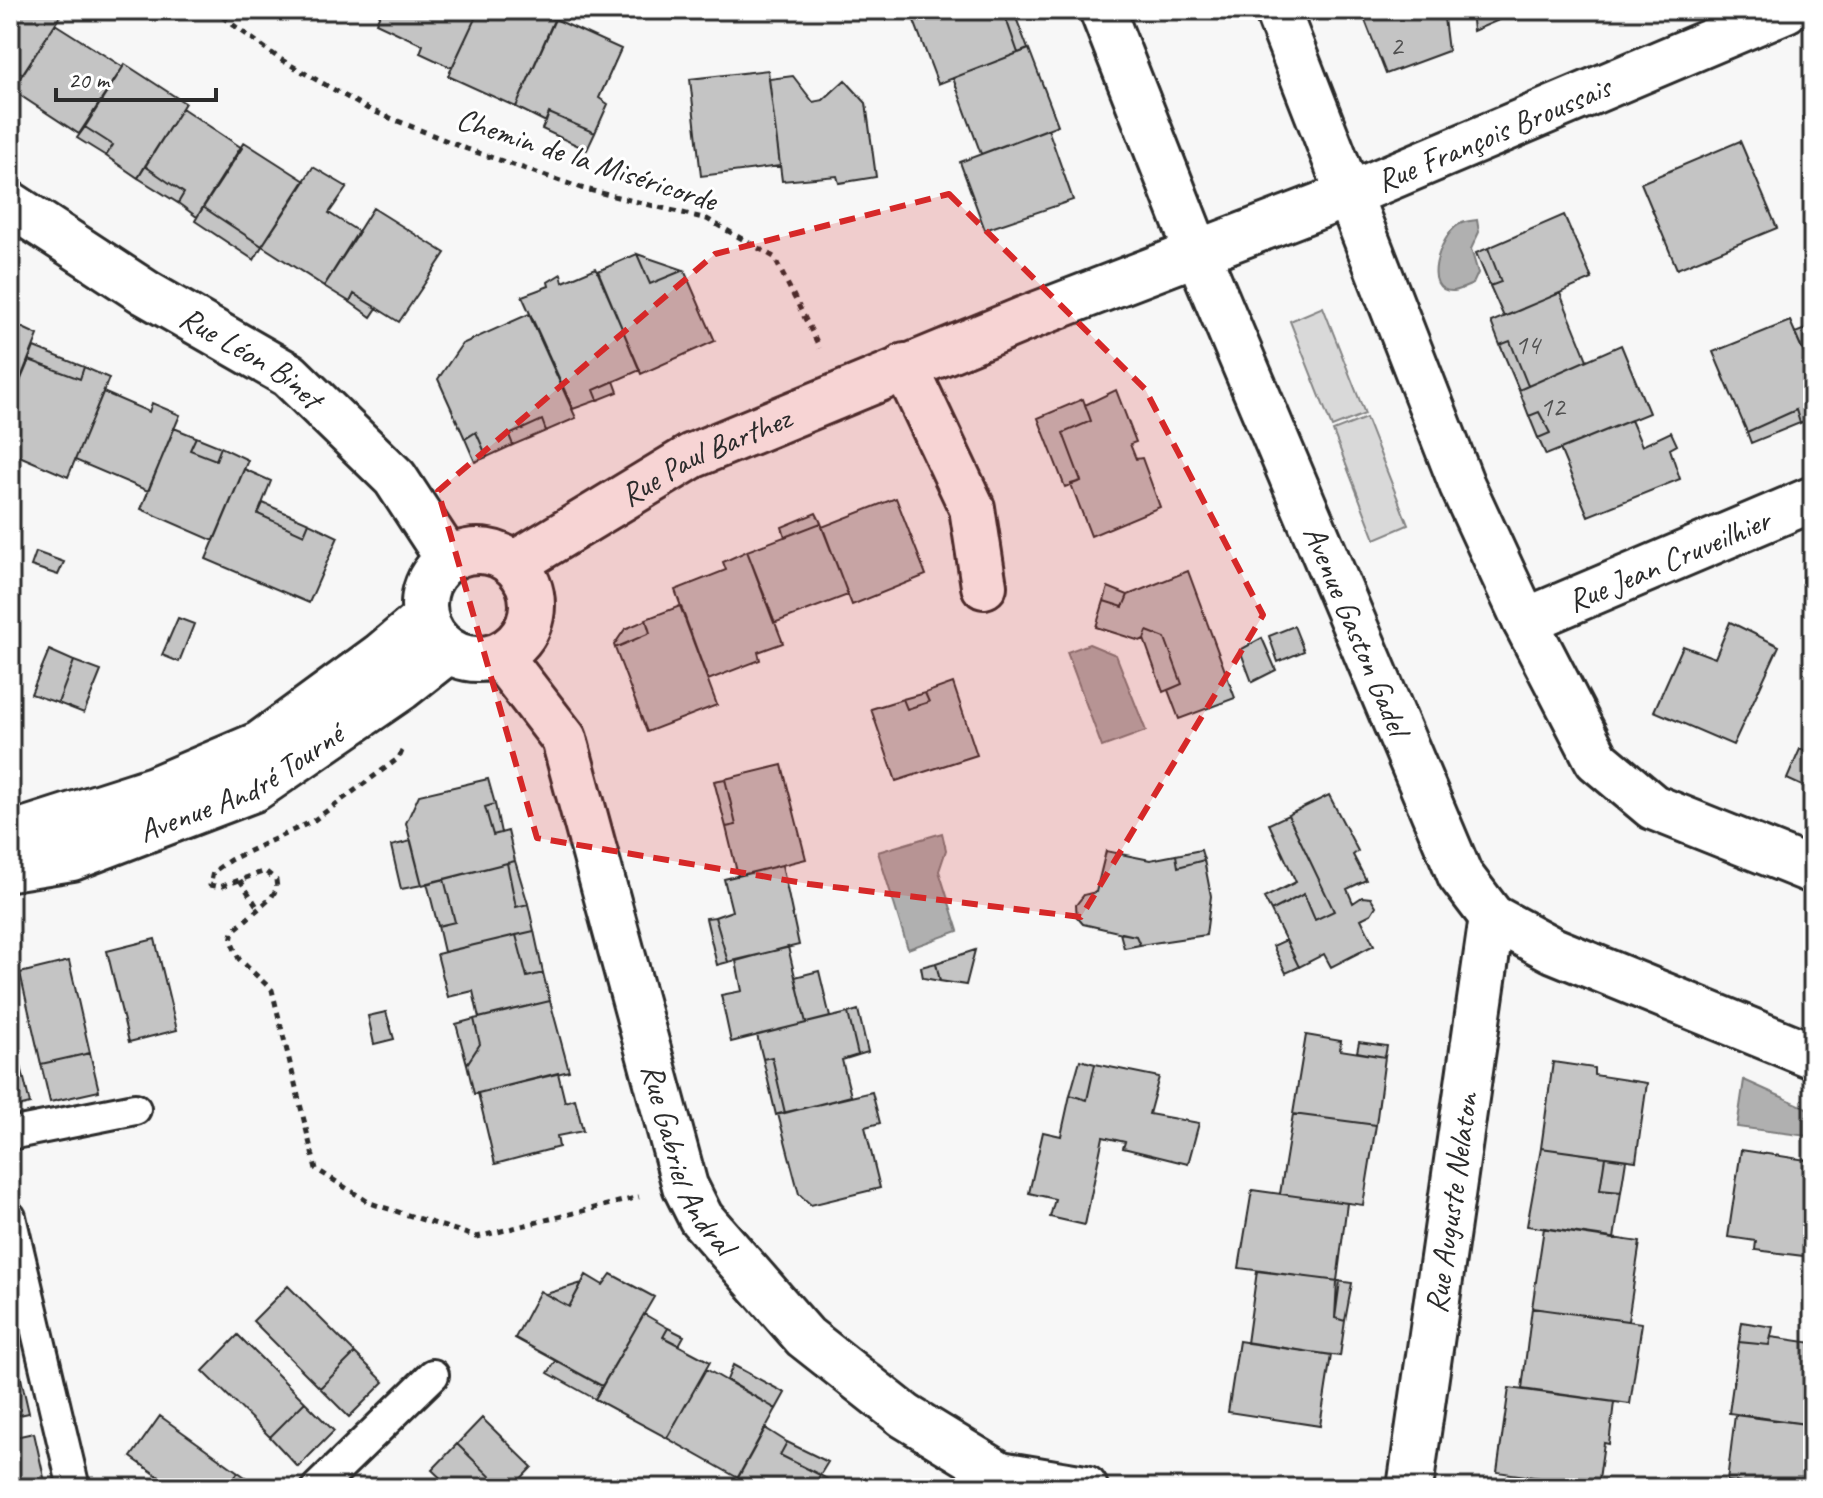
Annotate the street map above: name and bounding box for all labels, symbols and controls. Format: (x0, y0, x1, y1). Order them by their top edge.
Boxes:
house number: 2 (1390, 28, 1405, 63)
scale bar (56, 52, 216, 102)
text: 20 m (68, 65, 111, 95)
street label: Rue François Broussais (1370, 66, 1619, 202)
street label: Chemin de la Miséricorde (452, 98, 724, 222)
street label: Rue Léon Binet (172, 297, 334, 421)
house number: 14 (1514, 327, 1542, 362)
house number: 12 (1539, 389, 1567, 424)
street label: Rue Paul Barthez (613, 397, 799, 516)
street label: Rue Jean Cruveilhier (1561, 499, 1779, 622)
street label: Avenue Gaston Gadel (1294, 519, 1420, 746)
street label: Avenue André Tourné (133, 711, 355, 852)
street label: Rue Gabriel Andral (632, 1059, 748, 1268)
street label: Rue Auguste Nelaton (1415, 1088, 1488, 1316)

